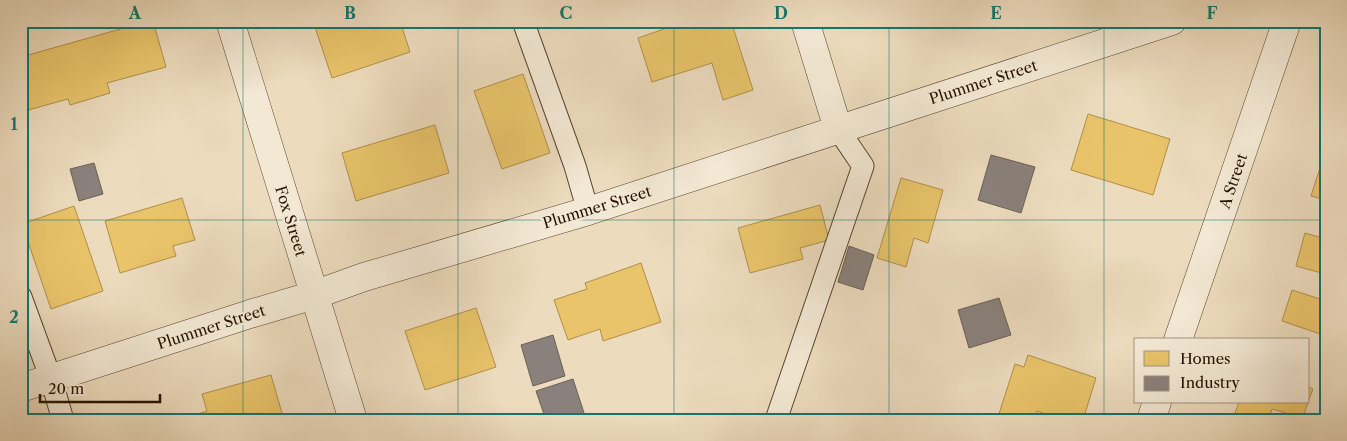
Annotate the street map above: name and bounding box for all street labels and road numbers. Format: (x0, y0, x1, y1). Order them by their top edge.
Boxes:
street label: Plummer Street (927, 55, 1040, 108)
street label: A Street (1214, 150, 1251, 212)
street label: Plummer Street (540, 181, 654, 233)
street label: Fox Street (271, 183, 311, 259)
street label: Plummer Street (155, 300, 268, 353)

